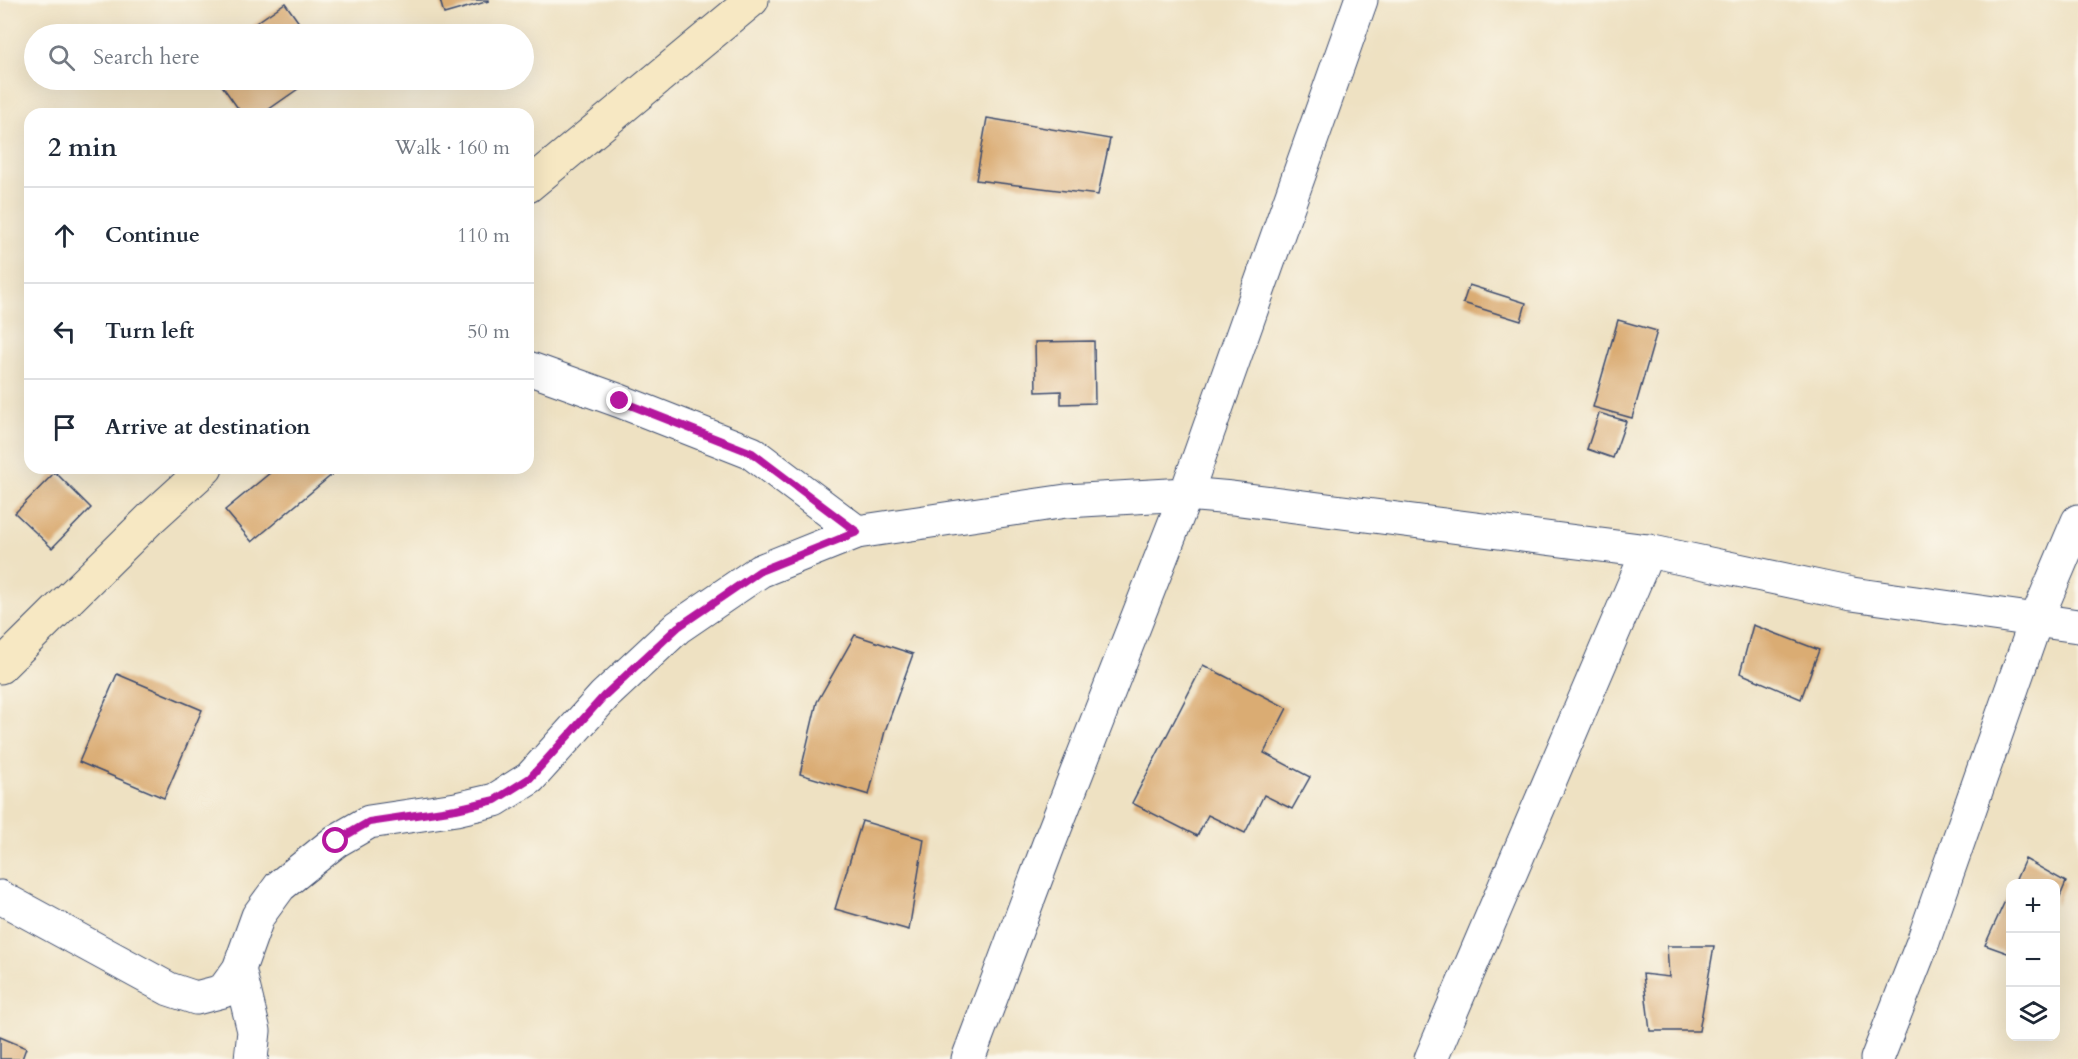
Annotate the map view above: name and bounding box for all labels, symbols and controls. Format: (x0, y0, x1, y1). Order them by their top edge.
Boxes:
search box (24, 24, 534, 90)
icon: search (45, 41, 78, 74)
text: Search here (93, 42, 200, 72)
text: 2 min (48, 130, 117, 165)
text: Walk · 160 m (395, 134, 510, 161)
icon: ahead (48, 219, 81, 252)
text: Continue (105, 220, 200, 250)
text: 110 m (457, 222, 510, 249)
icon: left (48, 315, 81, 348)
text: Turn left (105, 316, 194, 346)
text: 50 m (467, 318, 510, 345)
route end (606, 387, 632, 413)
icon: arrive (48, 411, 81, 444)
text: Arrive at destination (105, 412, 310, 442)
route start (322, 827, 348, 853)
map controls (2006, 879, 2060, 1041)
button: + (2006, 879, 2060, 933)
button: − (2006, 933, 2060, 987)
button: layers (2006, 987, 2060, 1041)

